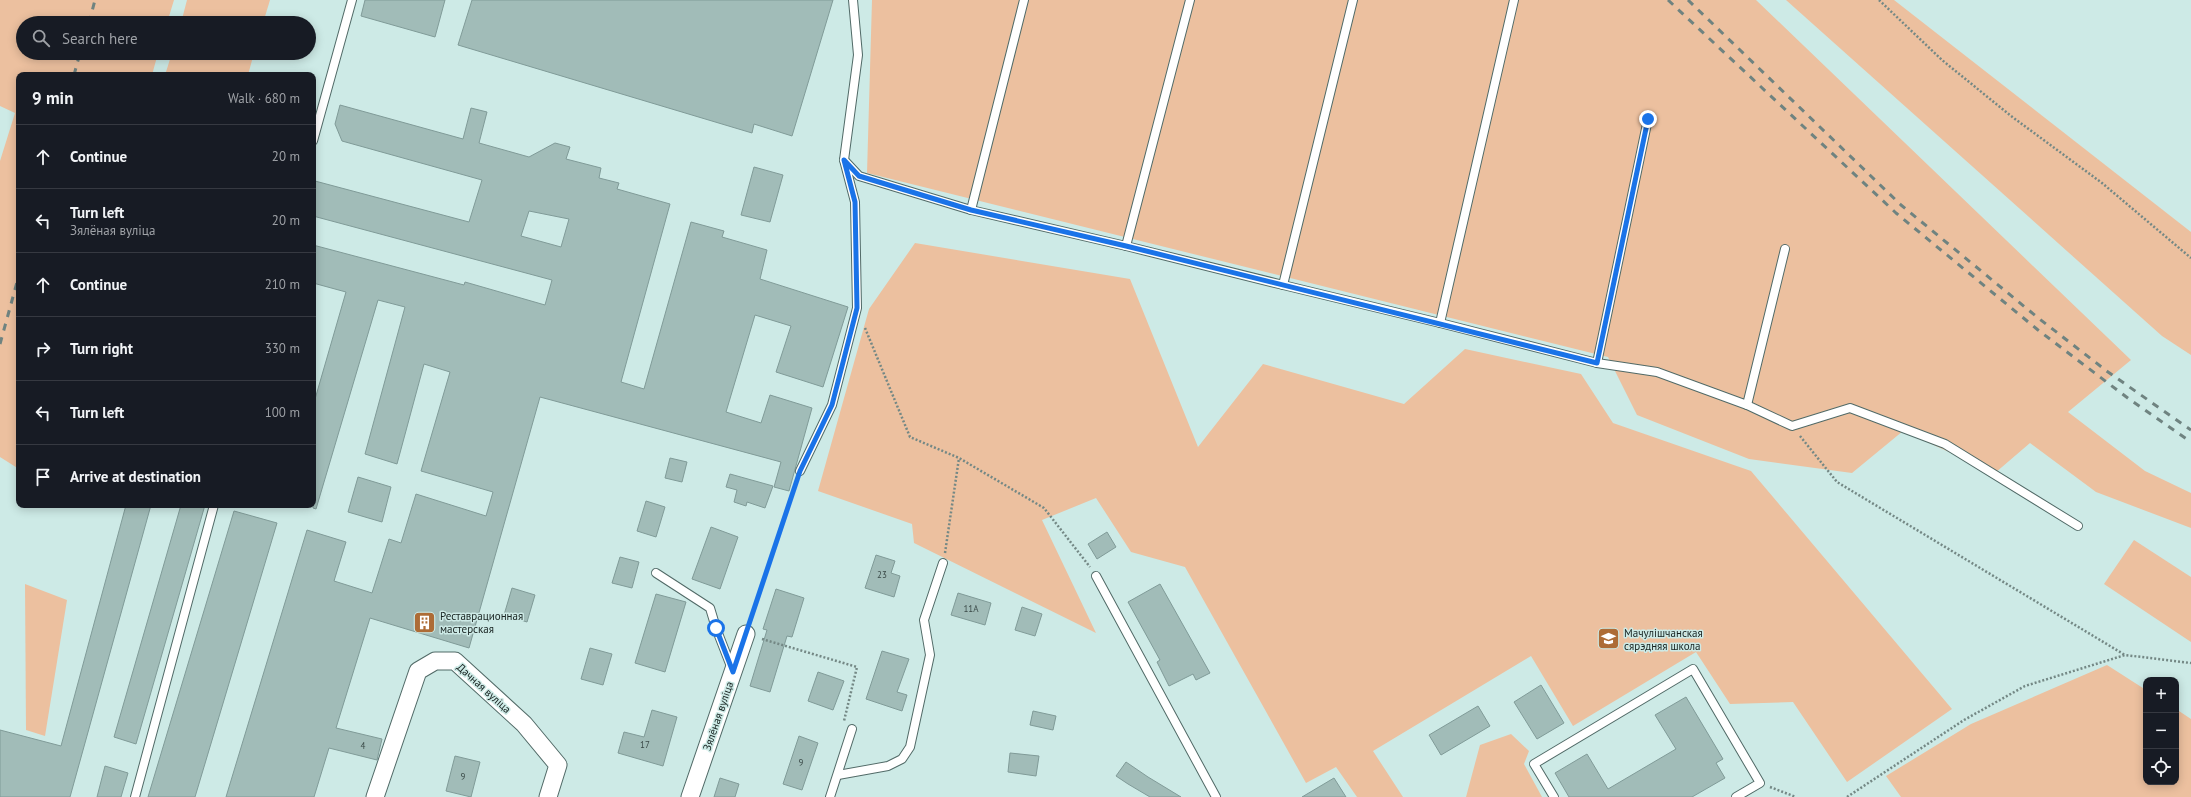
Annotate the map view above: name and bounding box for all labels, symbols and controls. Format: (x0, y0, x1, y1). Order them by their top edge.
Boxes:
search box (16, 16, 316, 60)
icon: search (30, 27, 52, 49)
text: Search here (62, 29, 138, 48)
text: 9 min (32, 87, 73, 109)
text: Walk · 680 m (228, 90, 300, 107)
route end (1639, 110, 1657, 128)
icon: ahead (32, 146, 54, 168)
text: Continue (70, 147, 127, 166)
text: 20 m (272, 148, 300, 165)
text: Turn left (70, 203, 124, 222)
icon: left (32, 210, 54, 232)
text: 20 m (272, 212, 300, 229)
text: Зялёная вуліца (70, 222, 155, 239)
icon: ahead (32, 274, 54, 296)
text: Continue (70, 275, 127, 294)
text: 210 m (265, 276, 300, 293)
icon: right (32, 338, 54, 360)
text: Turn right (70, 339, 133, 358)
text: 330 m (265, 340, 300, 357)
icon: left (32, 402, 54, 424)
text: Turn left (70, 403, 124, 422)
text: 100 m (265, 404, 300, 421)
icon: arrive (32, 466, 54, 488)
text: Arrive at destination (70, 467, 201, 486)
house number: 23 (877, 569, 887, 580)
house number: 11А (963, 603, 979, 614)
building icon: Реставрационная мастерская (412, 609, 438, 635)
place label: Реставрационная мастерская (440, 609, 523, 636)
route start (707, 619, 725, 637)
school or university icon: Мачулішчанская сярэдняя школа (1595, 626, 1621, 652)
place label: Мачулішчанская сярэдняя школа (1624, 626, 1703, 653)
street label: Дачная вуліца (454, 660, 514, 716)
map controls (2143, 677, 2179, 785)
button: + (2143, 677, 2179, 713)
street label: Зялёная вуліца (700, 680, 736, 752)
button: − (2143, 713, 2179, 749)
house number: 17 (640, 739, 650, 750)
house number: 4 (361, 740, 366, 751)
button: locate (2143, 749, 2179, 785)
house number: 9 (799, 757, 804, 768)
house number: 9 (461, 771, 466, 782)

